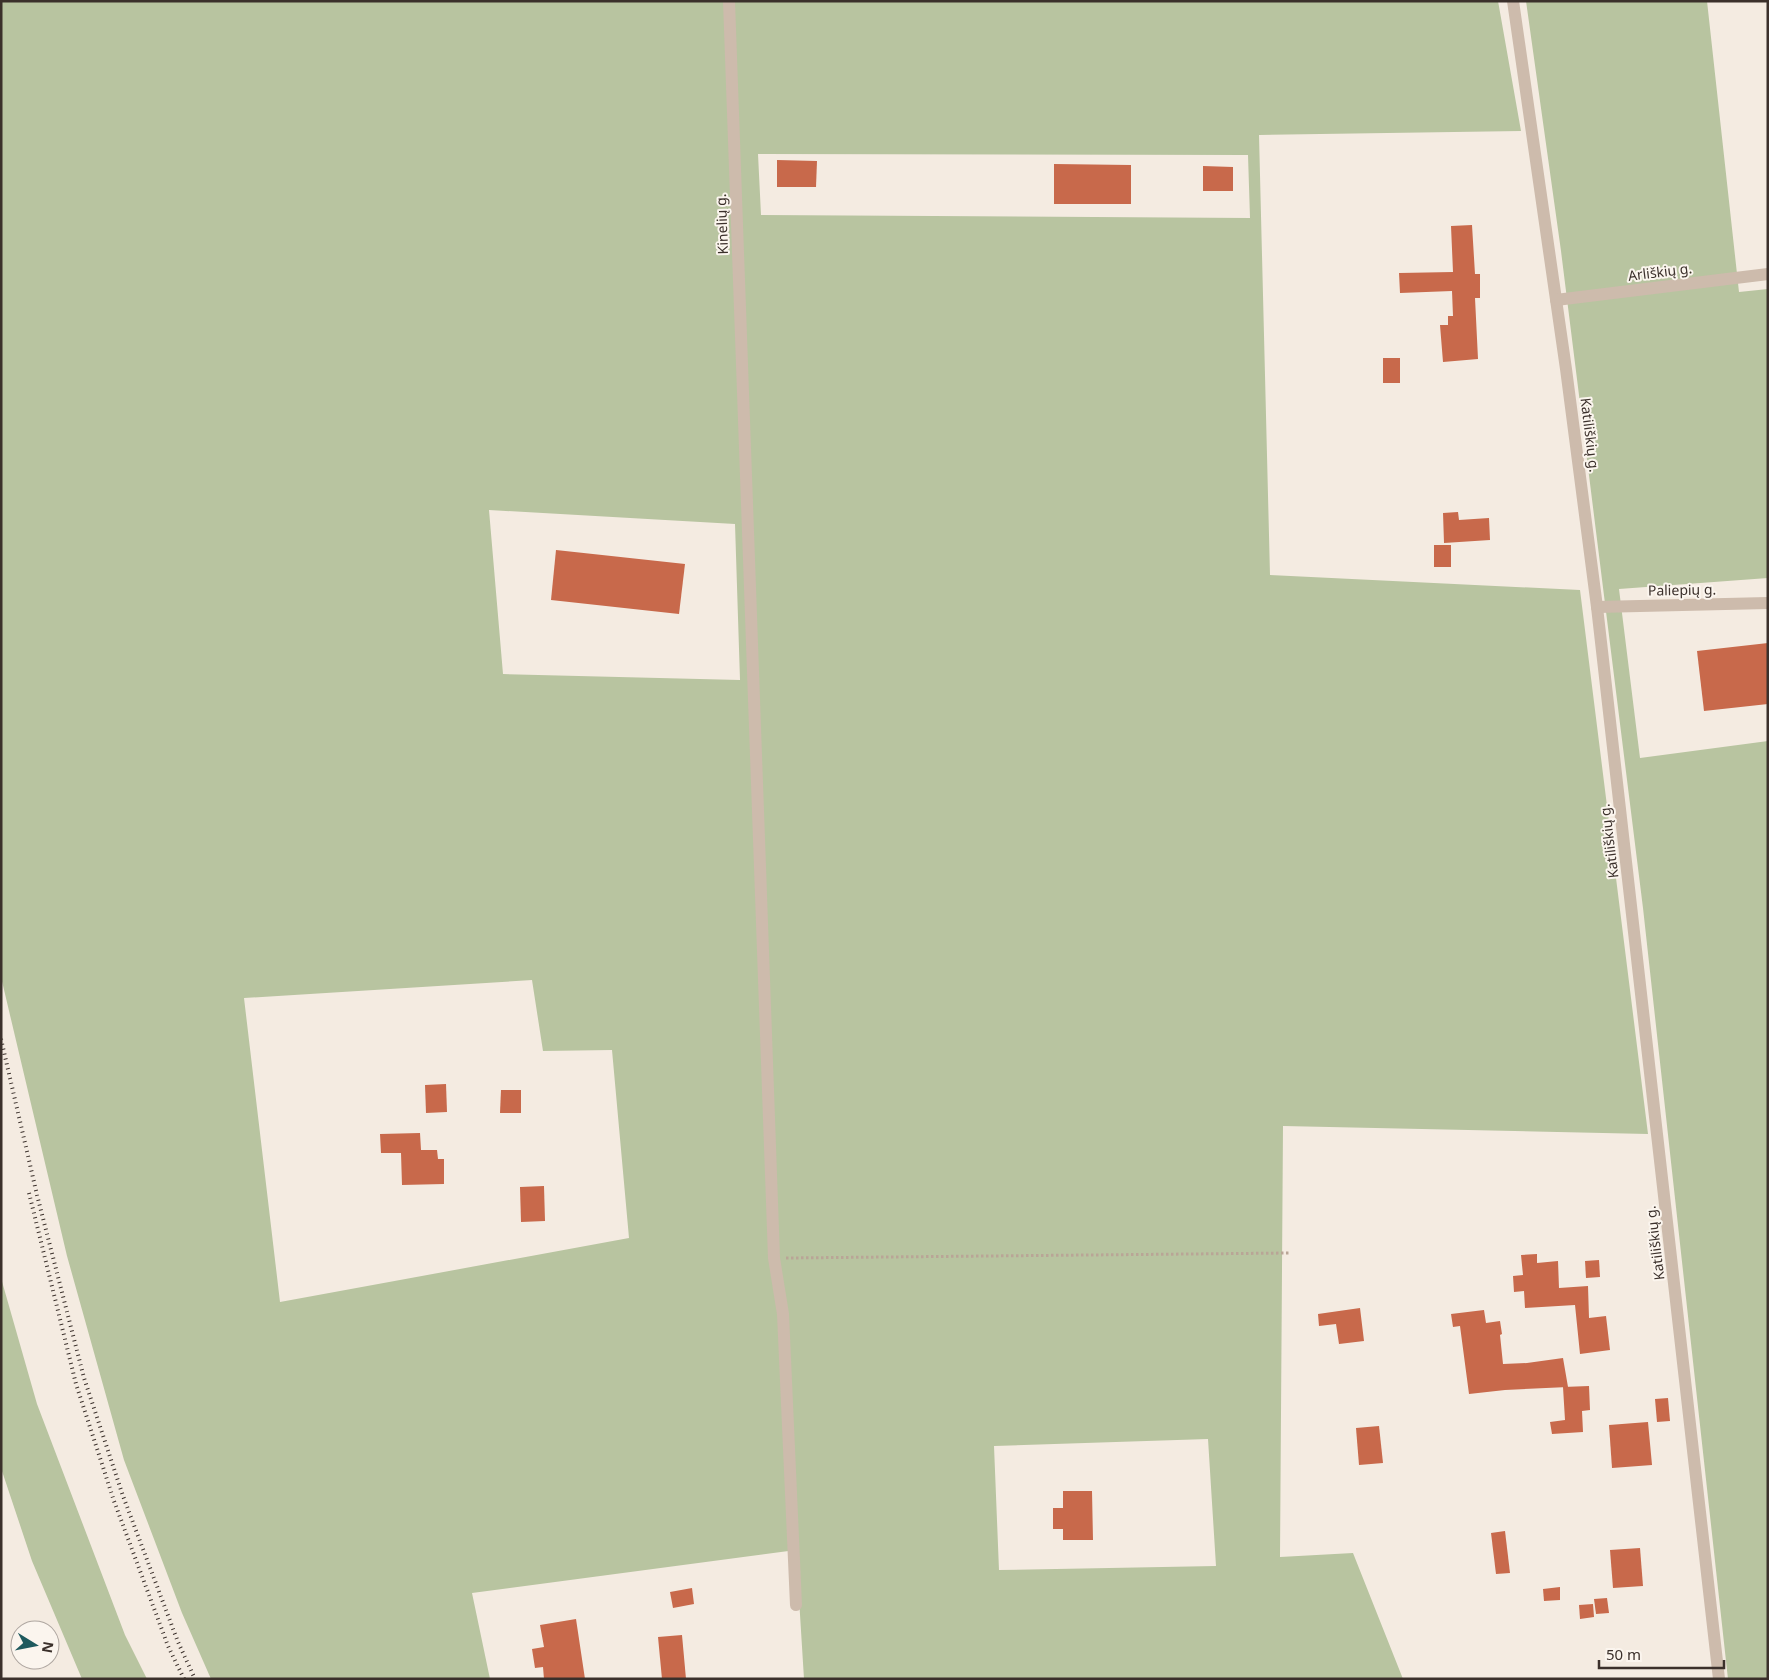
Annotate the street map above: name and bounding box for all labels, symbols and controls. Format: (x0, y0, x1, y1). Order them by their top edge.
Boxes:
street label: Kinelių g. (711, 193, 732, 255)
street label: Arliškių g. (1627, 258, 1693, 285)
street label: Katiliškių g. (1577, 397, 1604, 473)
street label: Paliepių g. (1648, 579, 1716, 600)
street label: Katiliškių g. (1595, 803, 1622, 879)
street label: Katiliškių g. (1641, 1205, 1668, 1281)
north arrow (10, 1620, 60, 1670)
scale bar (1599, 1638, 1724, 1670)
text: N (38, 1640, 59, 1655)
text: 50 m (1606, 1644, 1641, 1664)

